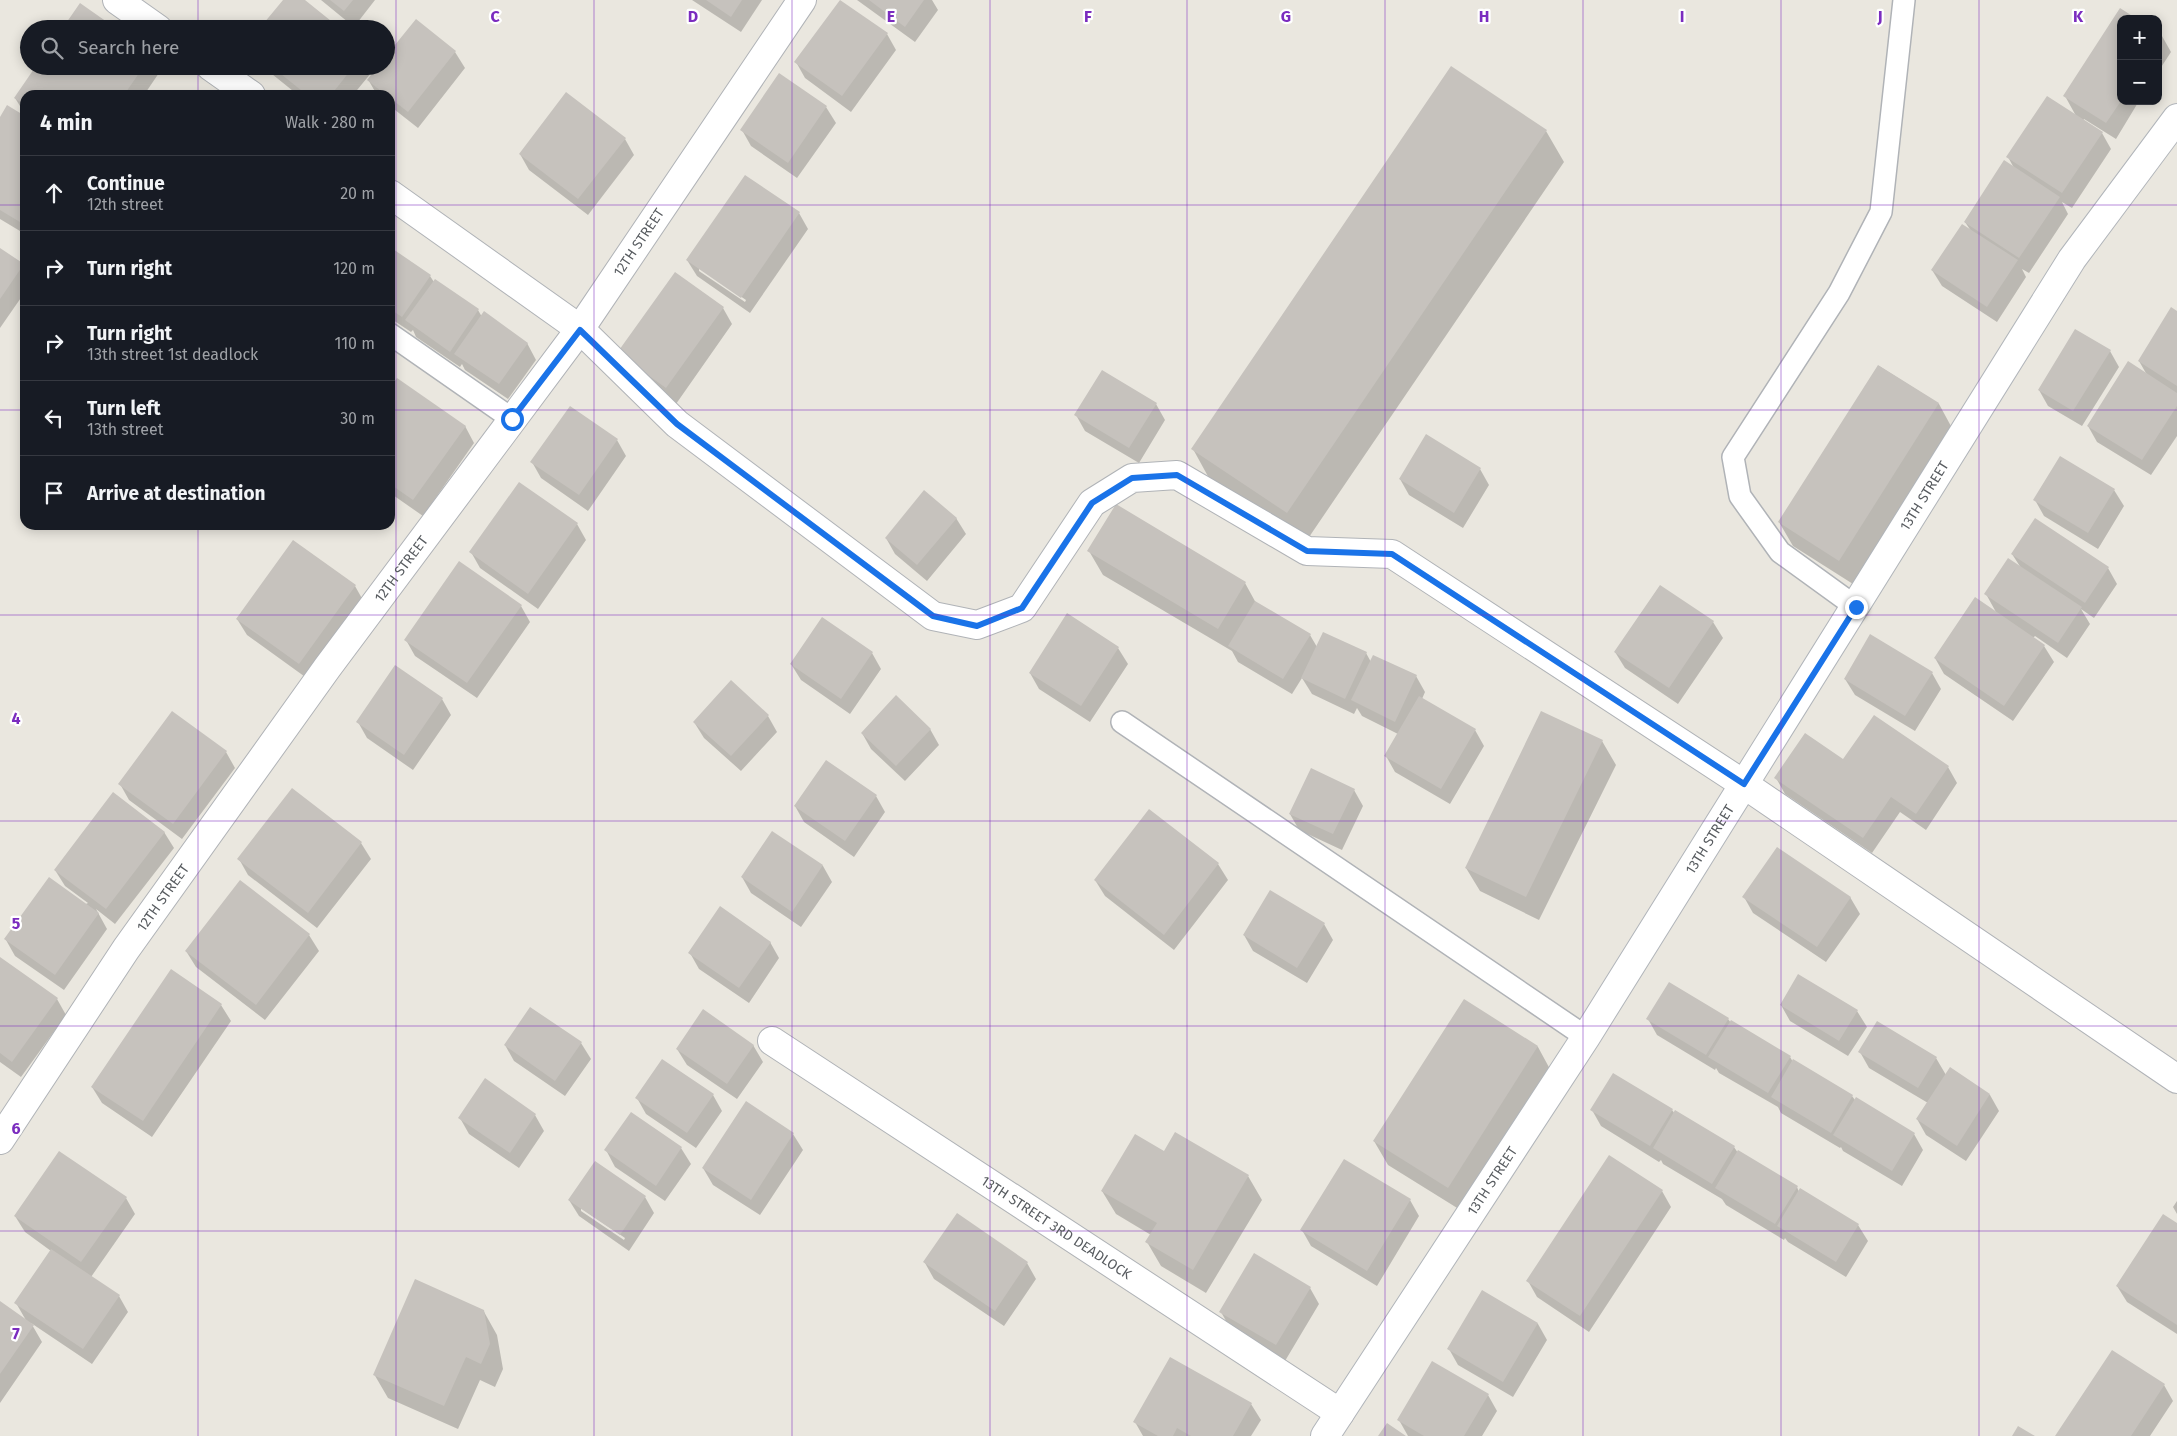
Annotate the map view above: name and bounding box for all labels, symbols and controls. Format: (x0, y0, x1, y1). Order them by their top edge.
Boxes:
text: C (490, 7, 500, 26)
text: D (688, 7, 698, 26)
text: E (887, 7, 895, 26)
text: F (1084, 7, 1092, 26)
text: G (1281, 7, 1291, 26)
text: H (1479, 7, 1489, 26)
text: I (1680, 7, 1684, 26)
text: J (1876, 7, 1883, 26)
text: K (2073, 7, 2084, 26)
map controls (2117, 15, 2162, 105)
button: + (2117, 15, 2162, 60)
search box (20, 20, 395, 75)
icon: search (38, 34, 66, 62)
text: Search here (78, 36, 179, 59)
button: − (2117, 60, 2162, 105)
text: 4 min (40, 110, 93, 136)
text: Walk · 280 m (285, 113, 375, 132)
text: Continue (87, 172, 165, 195)
icon: ahead (40, 179, 68, 207)
text: 20 m (340, 184, 375, 203)
text: 12th street (87, 195, 163, 214)
street label: 12TH STREET (610, 205, 668, 280)
icon: right (40, 254, 68, 282)
text: Turn right (87, 257, 172, 280)
text: 120 m (333, 259, 375, 278)
text: Turn right (87, 322, 172, 345)
icon: right (40, 329, 68, 357)
text: 110 m (334, 334, 375, 353)
text: 13th street 1st deadlock (87, 345, 258, 364)
text: Turn left (87, 397, 161, 420)
icon: left (40, 404, 68, 432)
route start (501, 408, 524, 431)
text: 30 m (340, 409, 375, 428)
text: 13th street (87, 420, 163, 439)
street label: 13TH STREET (1897, 458, 1953, 534)
icon: arrive (40, 479, 68, 507)
text: Arrive at destination (87, 482, 266, 505)
street label: 12TH STREET (371, 532, 432, 606)
route end (1845, 596, 1868, 619)
text: 4 (11, 709, 21, 728)
street label: 13TH STREET (1682, 801, 1738, 877)
street label: 12TH STREET (133, 860, 193, 935)
text: 5 (12, 914, 21, 933)
text: 6 (11, 1119, 21, 1138)
street label: 13TH STREET (1464, 1143, 1521, 1219)
street label: 13TH STREET 3RD DEADLOCK (978, 1172, 1135, 1283)
text: 7 (12, 1324, 20, 1343)

